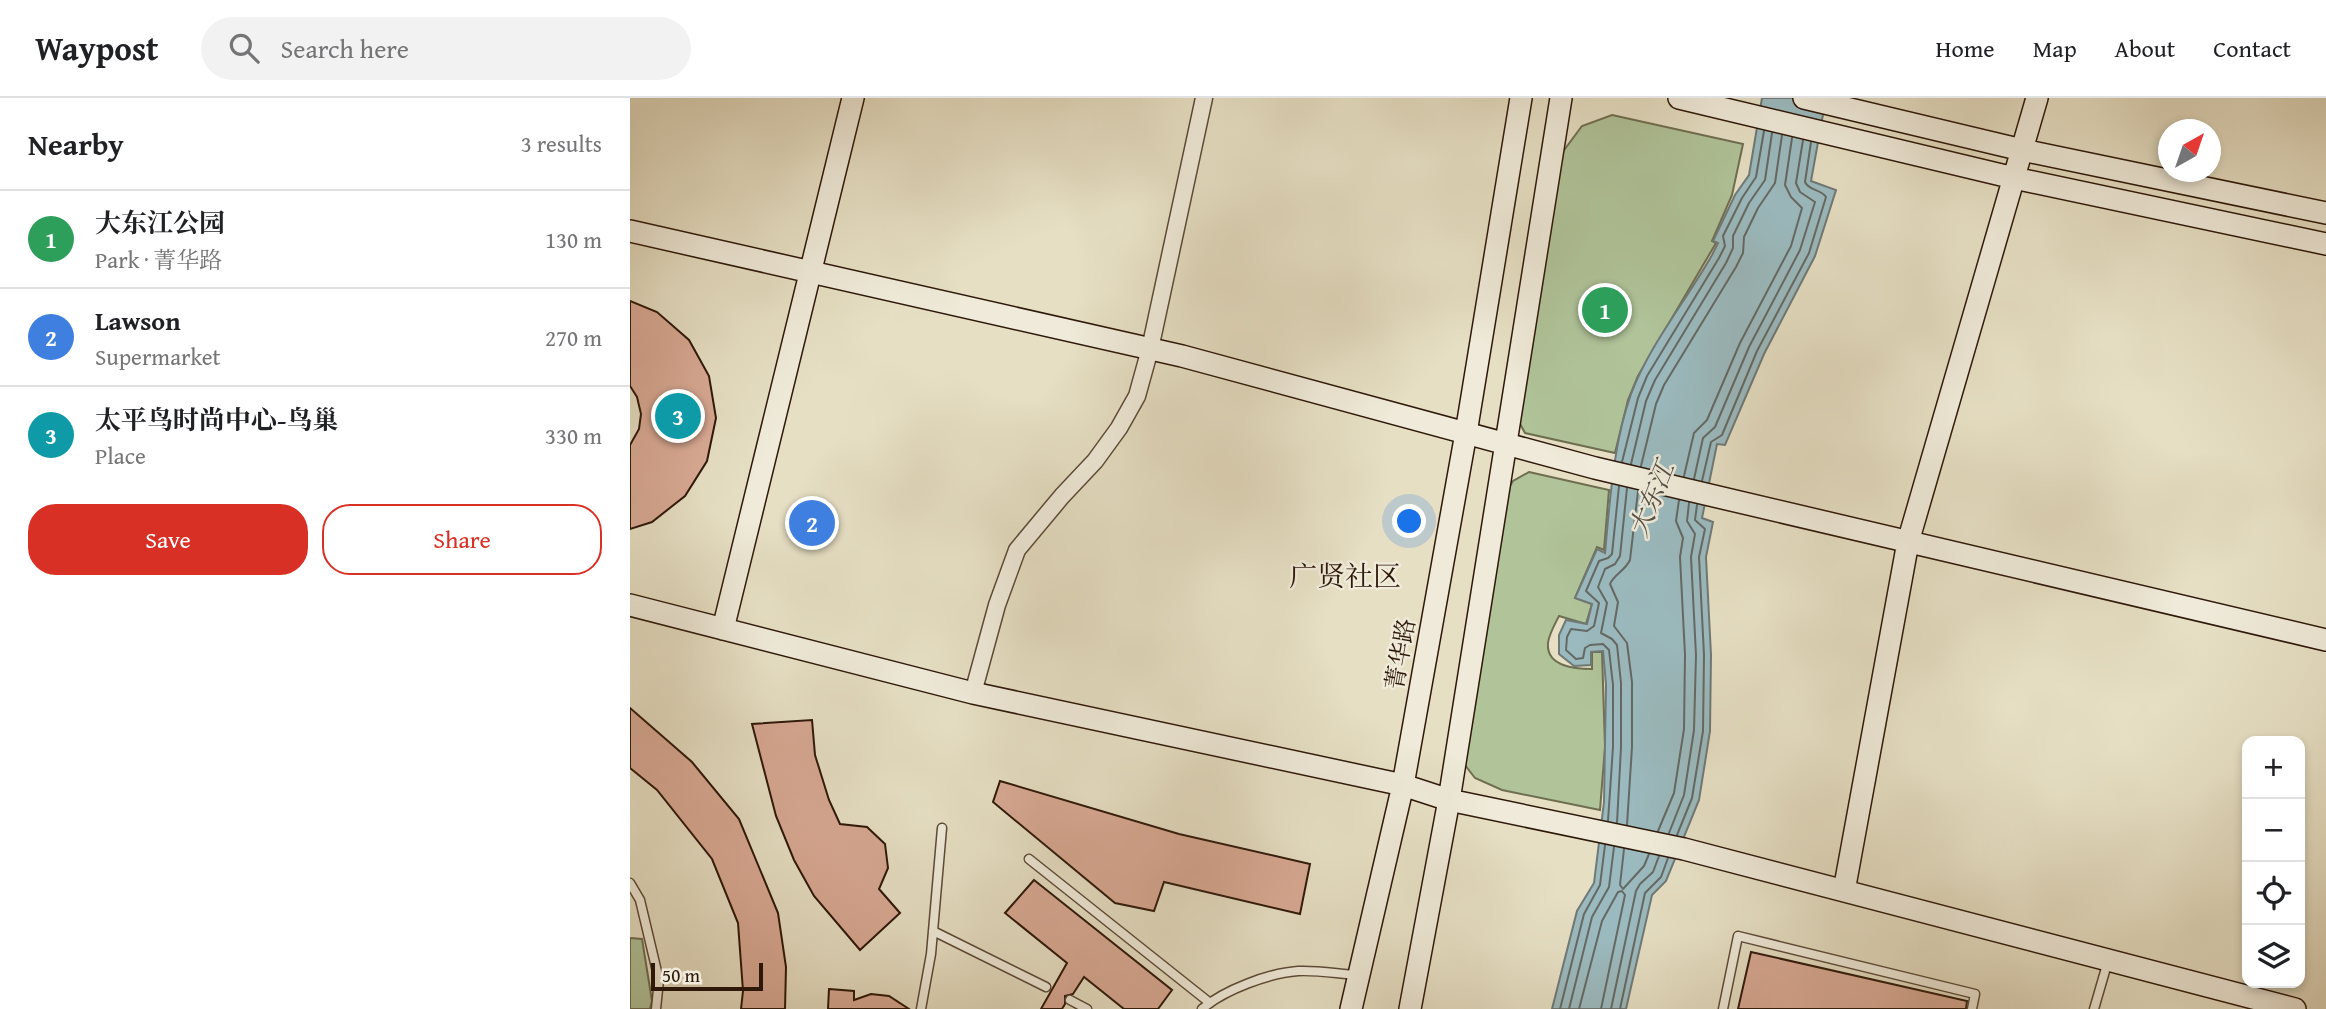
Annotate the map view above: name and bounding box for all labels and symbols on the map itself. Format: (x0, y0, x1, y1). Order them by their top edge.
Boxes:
north arrow (2158, 119, 2221, 182)
pin: 1 (1582, 284, 1628, 336)
pin: 3 (655, 390, 701, 442)
water label: 大东江 (1618, 452, 1685, 542)
pin: 2 (789, 497, 835, 549)
your location (1392, 504, 1426, 538)
district label: 广贤社区 (1289, 555, 1401, 596)
street label: 菁华路 (1377, 616, 1423, 692)
scale bar (651, 960, 763, 992)

